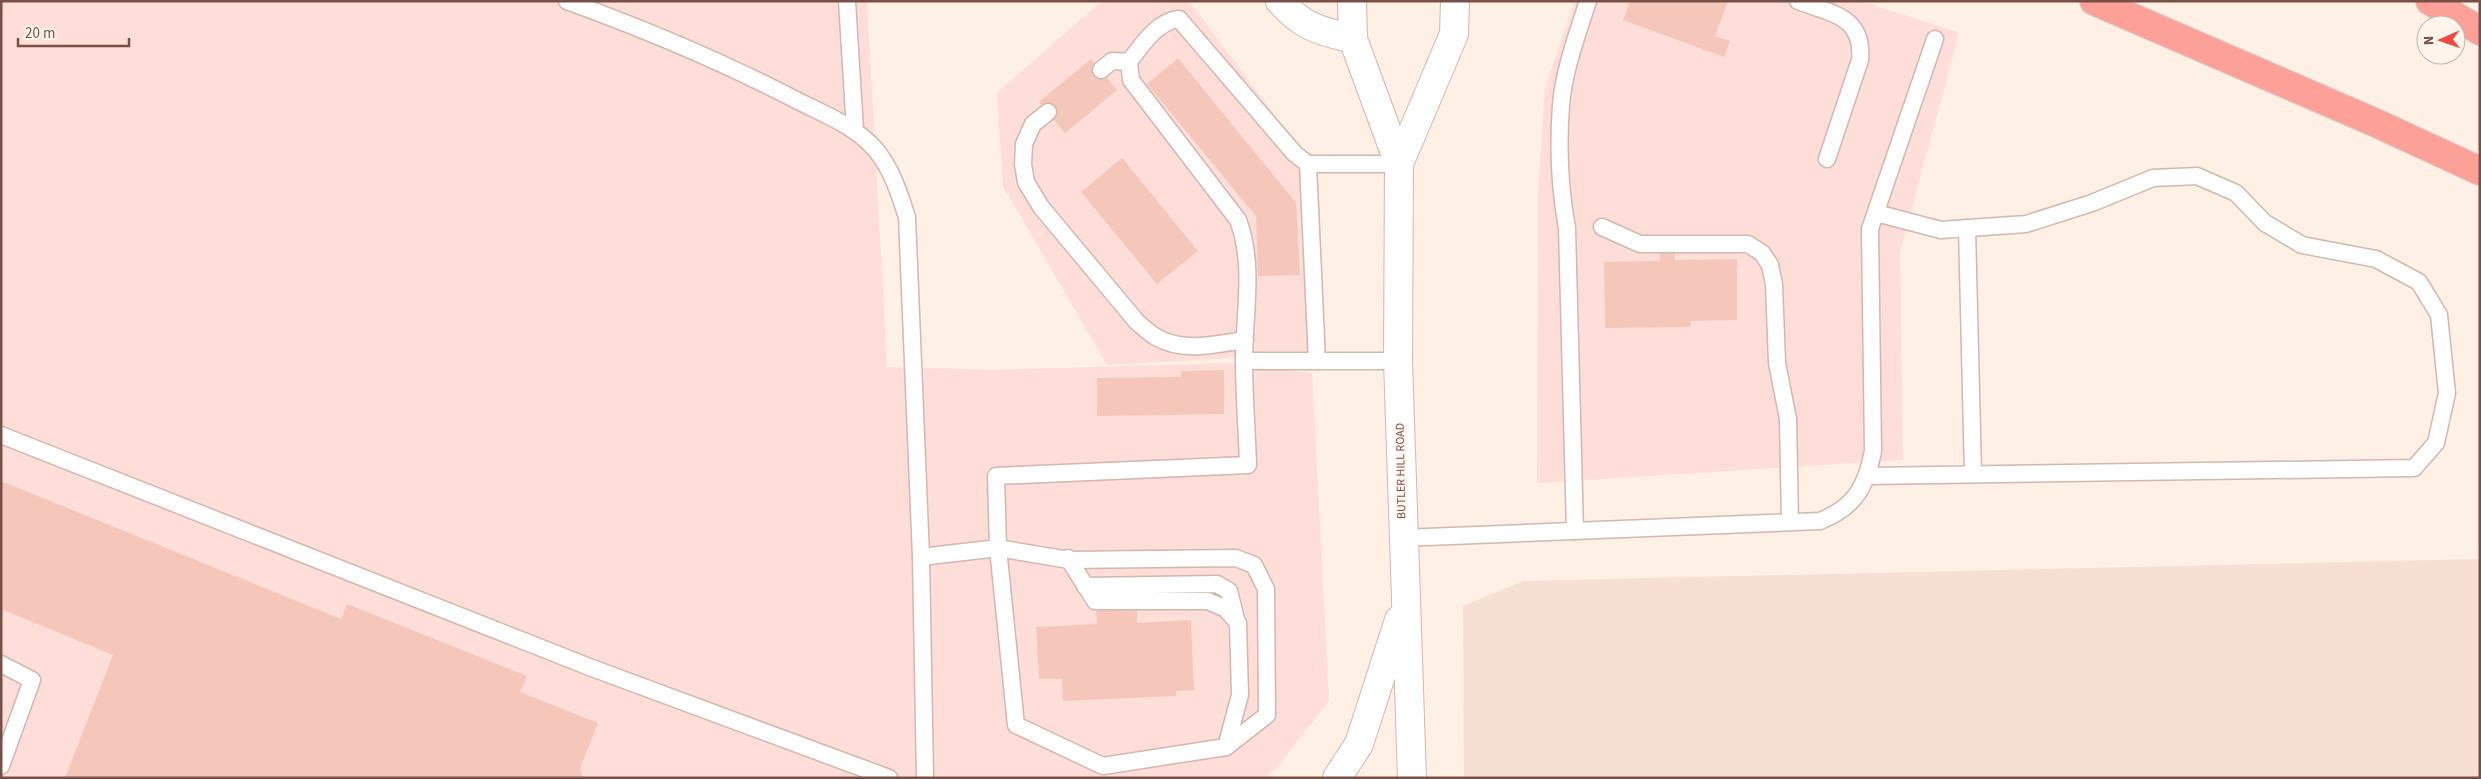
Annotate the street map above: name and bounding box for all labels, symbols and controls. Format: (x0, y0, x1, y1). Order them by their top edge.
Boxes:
scale bar (18, 15, 129, 47)
north arrow (2416, 15, 2466, 65)
text: 20 m (25, 23, 55, 44)
text: N (2419, 35, 2439, 45)
street label: BUTLER HILL ROAD (1392, 423, 1410, 519)

